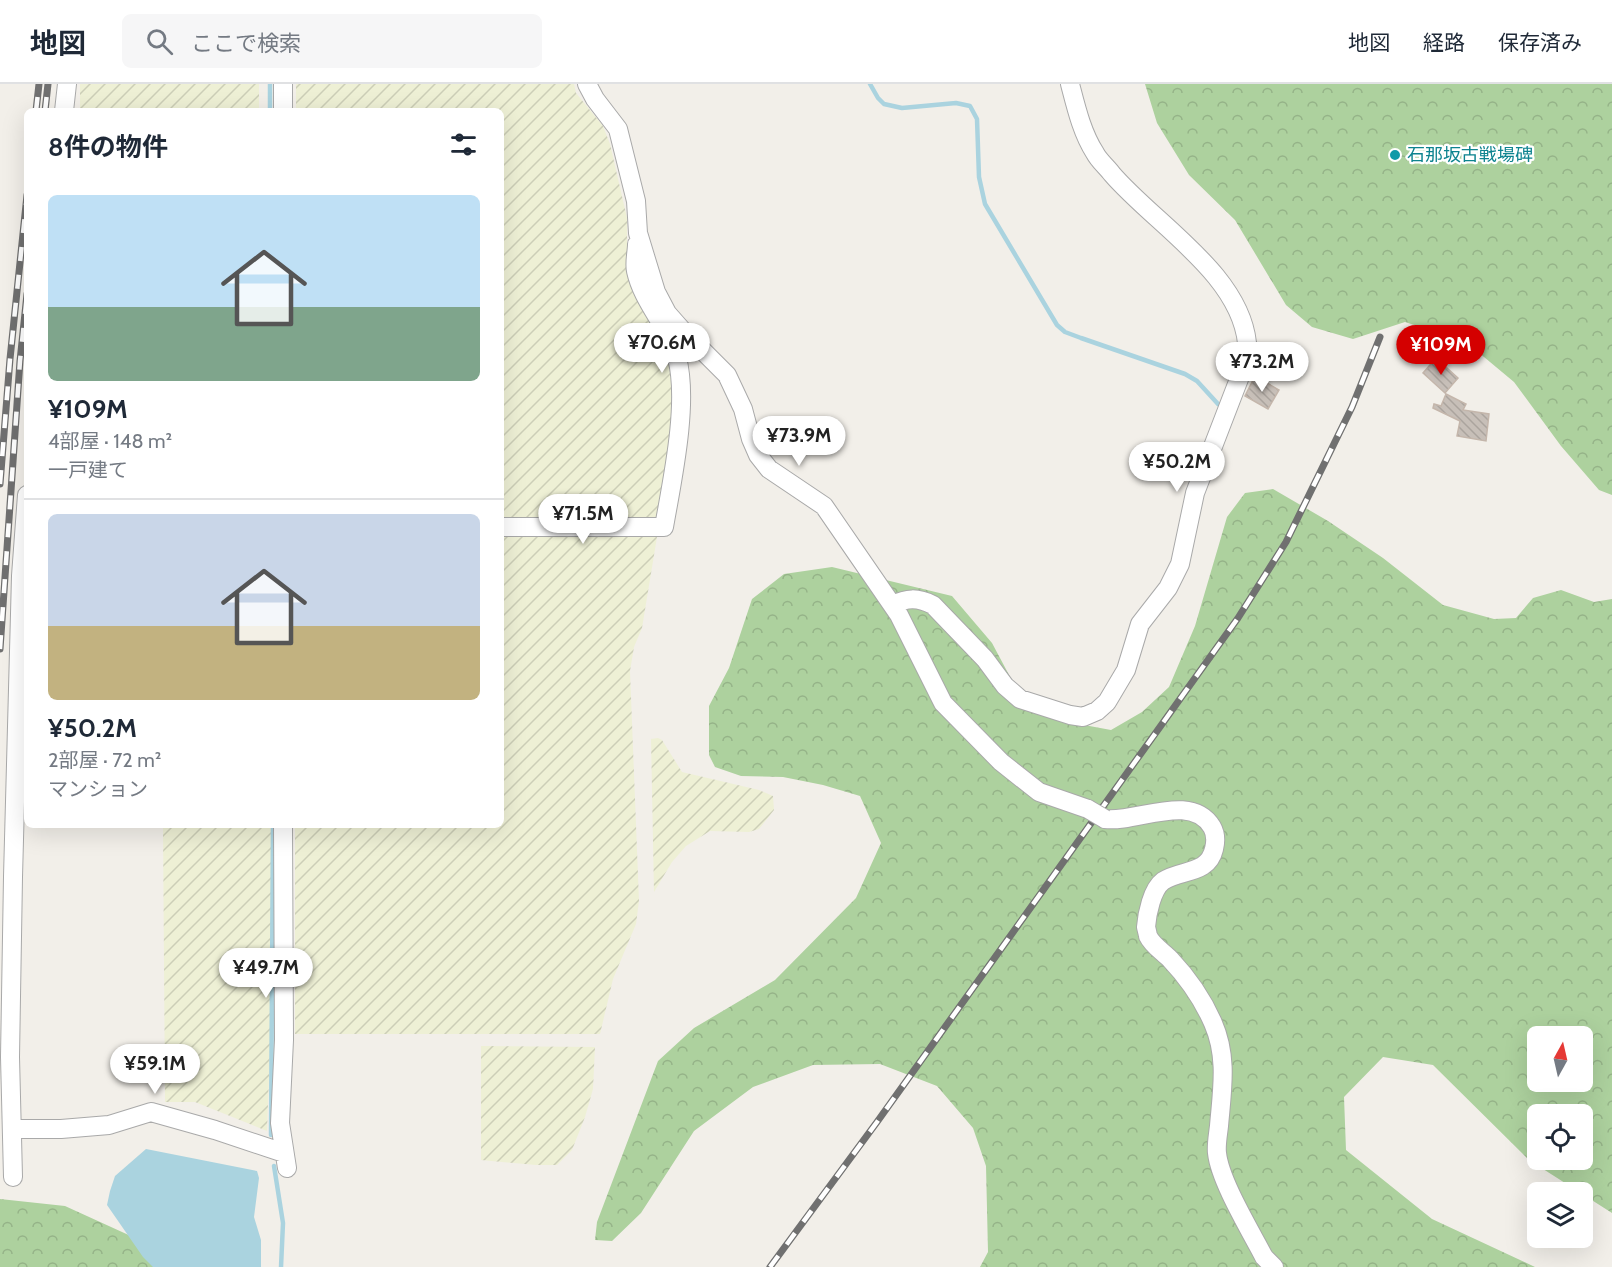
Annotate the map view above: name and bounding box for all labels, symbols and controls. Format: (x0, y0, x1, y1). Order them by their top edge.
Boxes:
search box (122, 14, 542, 68)
icon: search (143, 25, 176, 58)
text: 地図 (30, 26, 86, 60)
text: ここで検索 (191, 30, 301, 57)
text: 地図 (1348, 30, 1390, 55)
text: 経路 (1423, 30, 1465, 55)
text: 保存済み (1498, 30, 1582, 55)
icon: filters (447, 128, 480, 161)
text: 8件の物件 (48, 131, 168, 163)
place label: 石那坂古戦場碑 (1407, 144, 1533, 166)
marker: 石那坂古戦場碑 (1388, 148, 1402, 162)
icon: home (210, 234, 318, 342)
pin: ¥70.6M (613, 323, 711, 374)
pin: ¥109M (1399, 325, 1483, 376)
text: ¥70.6M (628, 330, 696, 354)
text: ¥109M (1410, 332, 1472, 356)
pin: ¥73.2M (1213, 342, 1311, 393)
text: ¥73.2M (1230, 349, 1294, 373)
text: ¥109M (48, 393, 128, 425)
pin: ¥73.9M (750, 416, 848, 467)
text: ¥73.9M (767, 423, 831, 447)
text: 4部屋 · 148 m² (48, 429, 172, 453)
pin: ¥50.2M (1128, 442, 1226, 493)
text: ¥50.2M (1143, 449, 1211, 473)
text: 一戸建て (48, 458, 128, 482)
pin: ¥71.5M (534, 494, 632, 545)
text: ¥71.5M (552, 501, 614, 525)
icon: home (210, 553, 318, 661)
text: ¥50.2M (48, 712, 137, 744)
text: 2部屋 · 72 m² (48, 748, 161, 772)
text: マンション (48, 777, 148, 801)
pin: ¥49.7M (217, 948, 315, 999)
text: ¥49.7M (233, 955, 299, 979)
north arrow (1527, 1026, 1593, 1092)
map controls (1527, 1026, 1593, 1248)
pin: ¥59.1M (106, 1044, 204, 1095)
text: ¥59.1M (124, 1051, 186, 1075)
button: locate (1527, 1104, 1593, 1170)
button: layers (1527, 1182, 1593, 1248)

